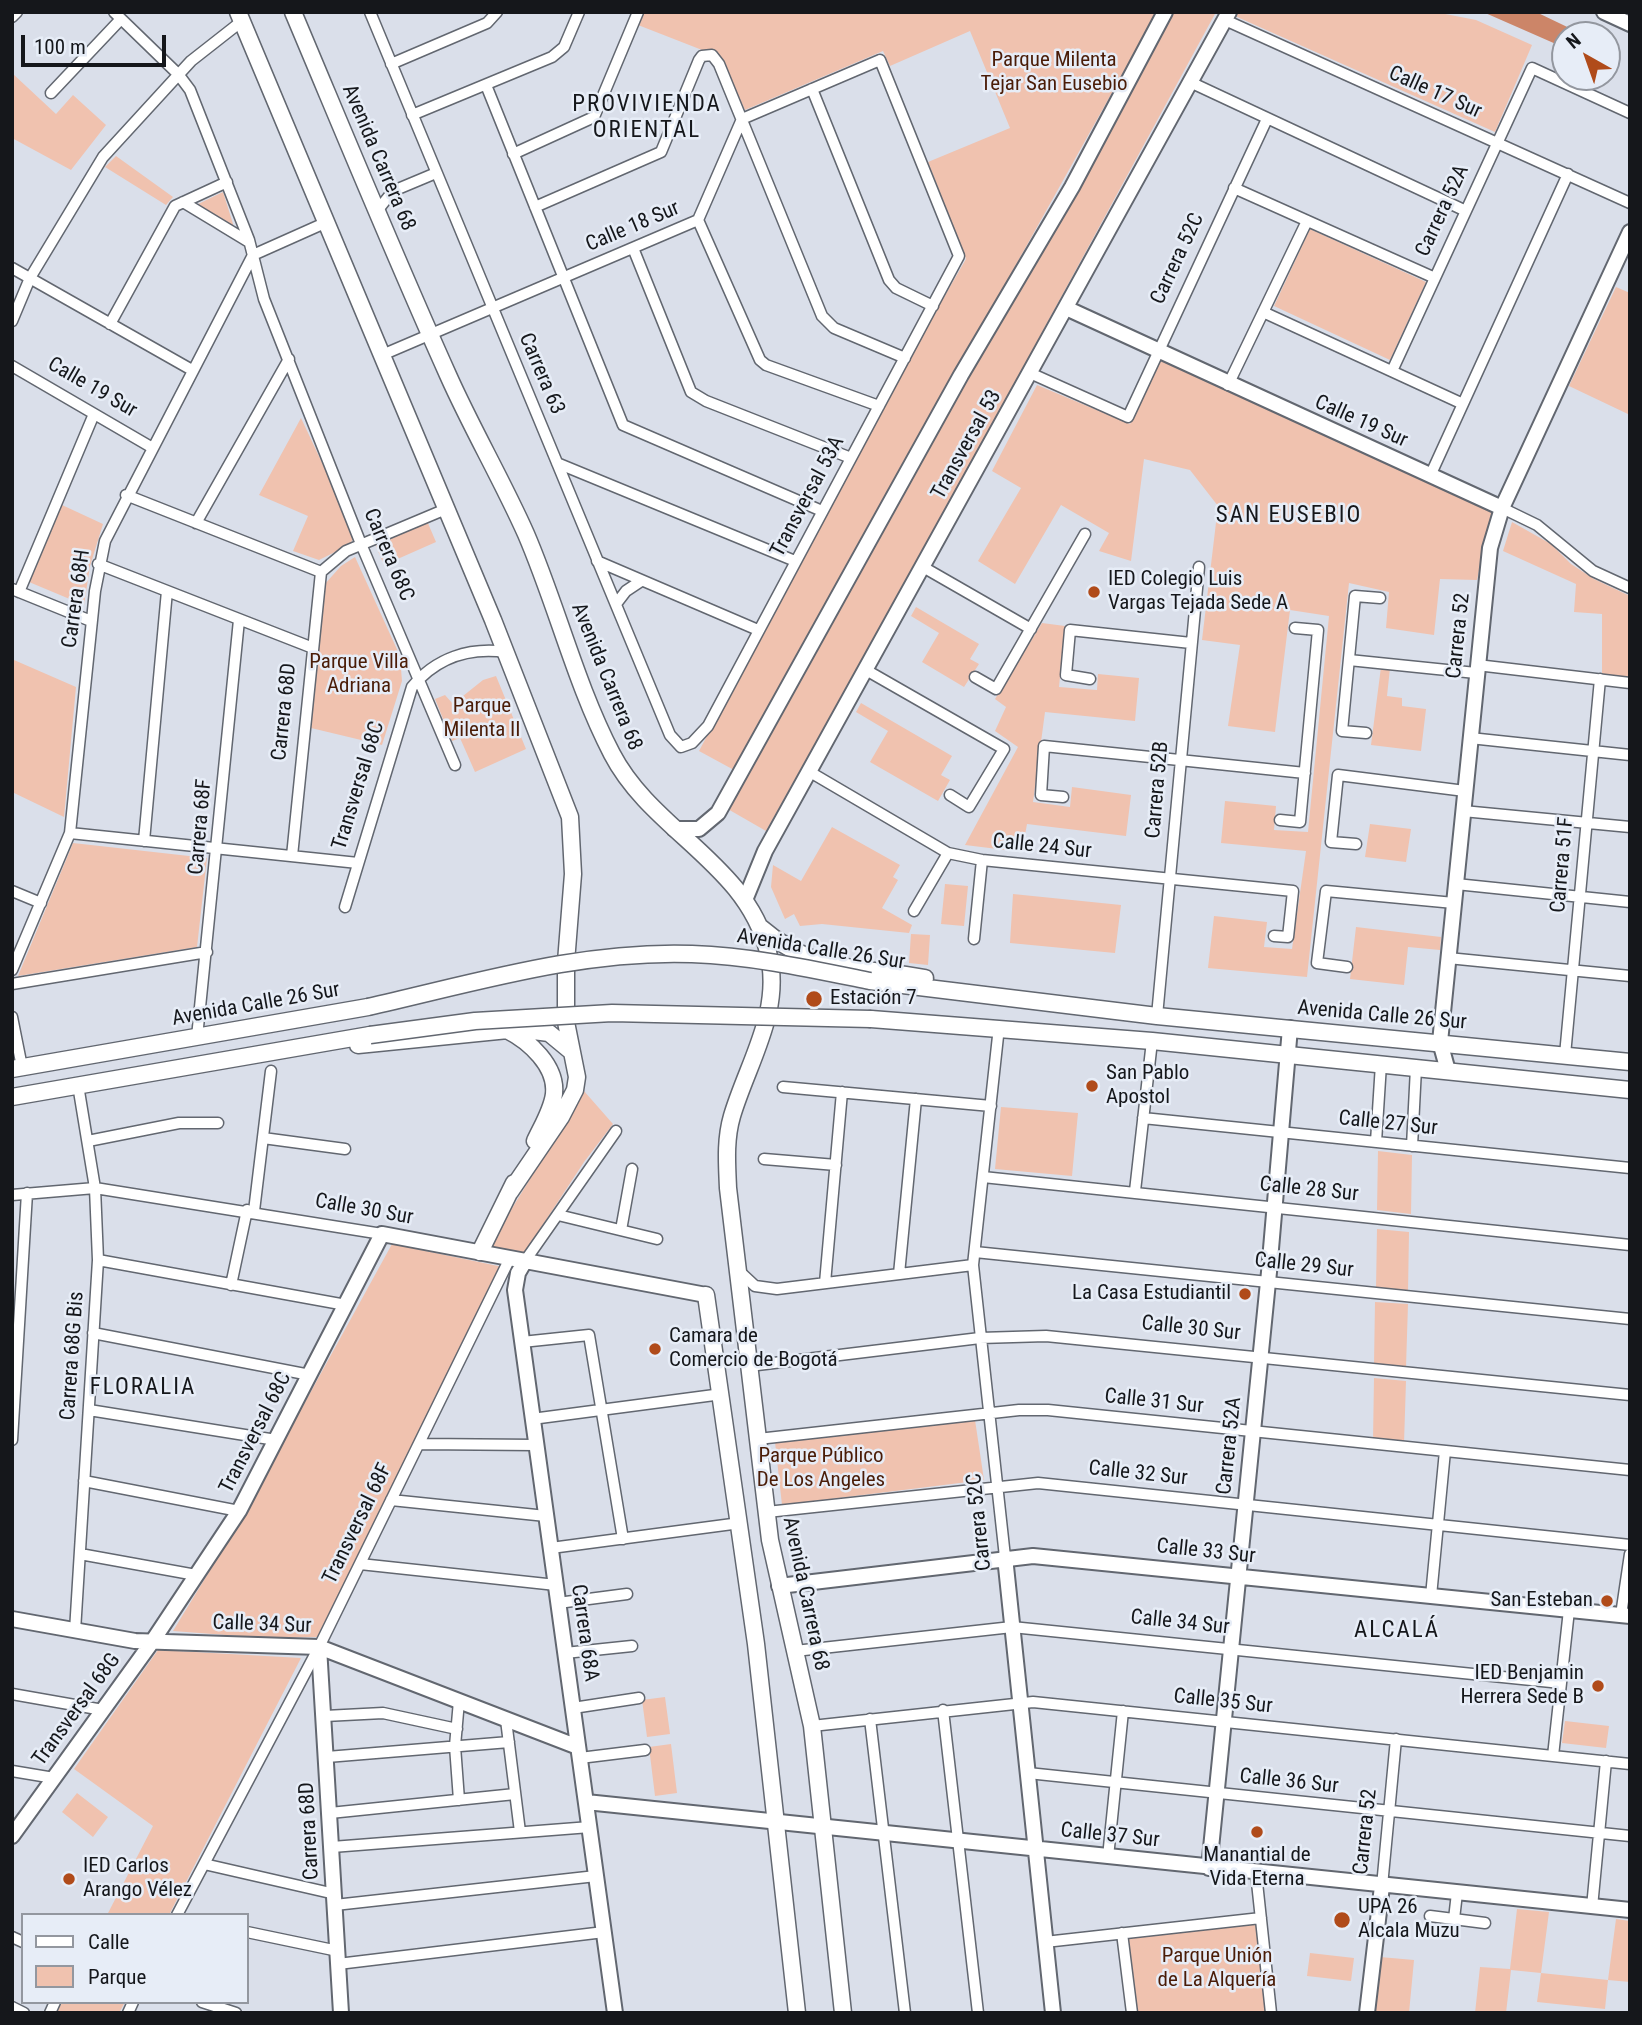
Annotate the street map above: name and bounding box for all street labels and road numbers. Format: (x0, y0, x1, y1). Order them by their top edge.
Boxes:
street label: Calle 17 Sur (1385, 61, 1485, 125)
street label: Avenida Carrera 68 (336, 81, 420, 235)
street label: Carrera 52A (1411, 161, 1475, 261)
street label: Calle 18 Sur (582, 196, 684, 258)
street label: Carrera 52C (1146, 209, 1210, 309)
street label: Carrera 63 (513, 329, 569, 419)
street label: Calle 19 Sur (43, 352, 141, 424)
street label: Transversal 53 (927, 386, 1007, 504)
street label: Calle 19 Sur (1311, 390, 1411, 454)
street label: Transversal 53A (766, 432, 850, 562)
street label: Carrera 68C (357, 505, 419, 605)
street label: Carrera 68H (58, 548, 96, 650)
street label: Carrera 52 (1442, 592, 1476, 680)
street label: Avenida Carrera 68 (565, 600, 647, 754)
street label: Carrera 68D (267, 662, 303, 762)
street label: Transversal 68C (328, 719, 390, 853)
street label: Carrera 52B (1141, 740, 1175, 840)
street label: Carrera 68F (184, 778, 218, 876)
street label: Carrera 51F (1546, 816, 1580, 914)
street label: Calle 24 Sur (991, 829, 1093, 865)
street label: Avenida Calle 26 Sur (735, 924, 907, 976)
street label: Avenida Calle 26 Sur (170, 978, 342, 1032)
street label: Avenida Calle 26 Sur (1296, 996, 1468, 1036)
street label: Calle 27 Sur (1337, 1106, 1439, 1142)
street label: Calle 28 Sur (1258, 1172, 1360, 1208)
street label: Calle 30 Sur (313, 1189, 415, 1231)
street label: Calle 29 Sur (1253, 1248, 1355, 1284)
street label: Carrera 68G Bis (56, 1291, 90, 1421)
street label: Calle 30 Sur (1140, 1311, 1242, 1347)
street label: Transversal 68C (215, 1368, 297, 1498)
street label: Calle 31 Sur (1103, 1384, 1205, 1420)
street label: Carrera 52A (1212, 1396, 1248, 1496)
street label: Calle 32 Sur (1087, 1456, 1189, 1492)
street label: Transversal 68F (318, 1460, 398, 1588)
street label: Carrera 52C (962, 1472, 998, 1572)
street label: Avenida Carrera 68 (776, 1515, 834, 1673)
street label: Calle 33 Sur (1155, 1534, 1257, 1570)
street label: Carrera 68A (565, 1583, 603, 1683)
street label: Calle 34 Sur (1129, 1605, 1231, 1641)
street label: Calle 34 Sur (212, 1611, 312, 1639)
street label: Transversal 68G (28, 1649, 126, 1771)
street label: Calle 35 Sur (1172, 1684, 1274, 1720)
street label: Calle 36 Sur (1238, 1764, 1340, 1800)
street label: Carrera 68D (295, 1781, 325, 1881)
street label: Carrera 52 (1349, 1788, 1383, 1876)
street label: Calle 37 Sur (1059, 1818, 1161, 1854)

